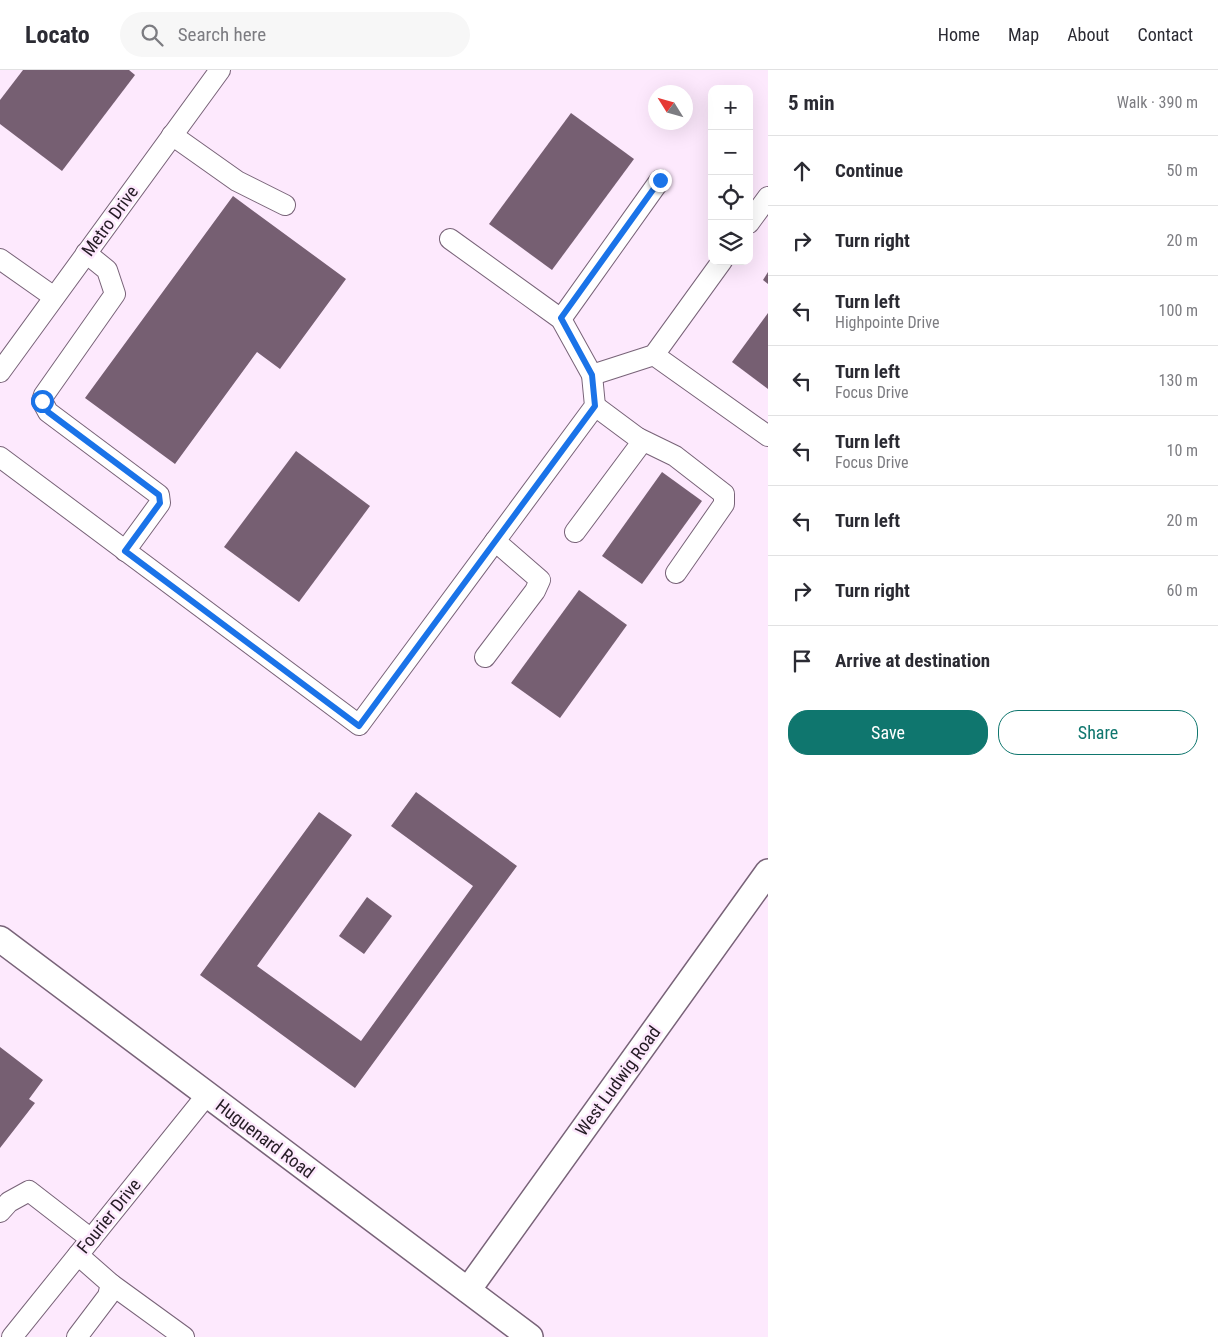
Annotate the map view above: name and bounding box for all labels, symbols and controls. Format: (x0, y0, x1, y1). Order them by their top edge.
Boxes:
search box (120, 12, 470, 57)
text: Locato (25, 21, 90, 49)
icon: search (138, 21, 166, 49)
text: Search here (178, 23, 266, 46)
text: Home (938, 24, 980, 45)
text: Map (1008, 24, 1039, 45)
text: About (1067, 24, 1109, 45)
text: Contact (1137, 24, 1193, 45)
north arrow (648, 85, 693, 130)
map controls (708, 85, 753, 265)
button: + (708, 85, 753, 130)
text: 5 min (788, 91, 835, 115)
text: Walk · 390 m (1117, 93, 1198, 112)
button: − (708, 130, 753, 175)
icon: ahead (788, 157, 816, 185)
text: Continue (835, 159, 903, 182)
text: 50 m (1166, 161, 1198, 180)
route end (649, 169, 672, 192)
button: locate (708, 175, 753, 220)
street label: Metro Drive (77, 181, 142, 260)
button: layers (708, 220, 753, 265)
icon: right (788, 227, 816, 255)
text: Turn right (835, 229, 910, 252)
text: 20 m (1166, 231, 1198, 250)
text: Turn left (835, 290, 900, 313)
icon: left (788, 297, 816, 325)
text: 100 m (1159, 301, 1198, 320)
text: Highpointe Drive (835, 313, 939, 332)
text: Turn left (835, 360, 900, 383)
icon: left (788, 367, 816, 395)
text: 130 m (1159, 371, 1198, 390)
text: Focus Drive (835, 383, 909, 402)
route start (31, 390, 54, 413)
text: Turn left (835, 430, 900, 453)
icon: left (788, 437, 816, 465)
text: 10 m (1166, 441, 1198, 460)
text: Focus Drive (835, 453, 909, 472)
icon: left (788, 507, 816, 535)
text: Turn left (835, 509, 900, 532)
text: 20 m (1166, 511, 1198, 530)
icon: right (788, 577, 816, 605)
text: Turn right (835, 579, 910, 602)
text: 60 m (1166, 581, 1198, 600)
icon: arrive (788, 647, 816, 675)
text: Arrive at destination (835, 649, 990, 672)
button: Save (788, 710, 988, 755)
button: Share (998, 710, 1198, 755)
street label: West Ludwig Road (571, 1022, 664, 1140)
street label: Huguenard Road (212, 1095, 319, 1182)
street label: Fourier Drive (72, 1174, 145, 1257)

